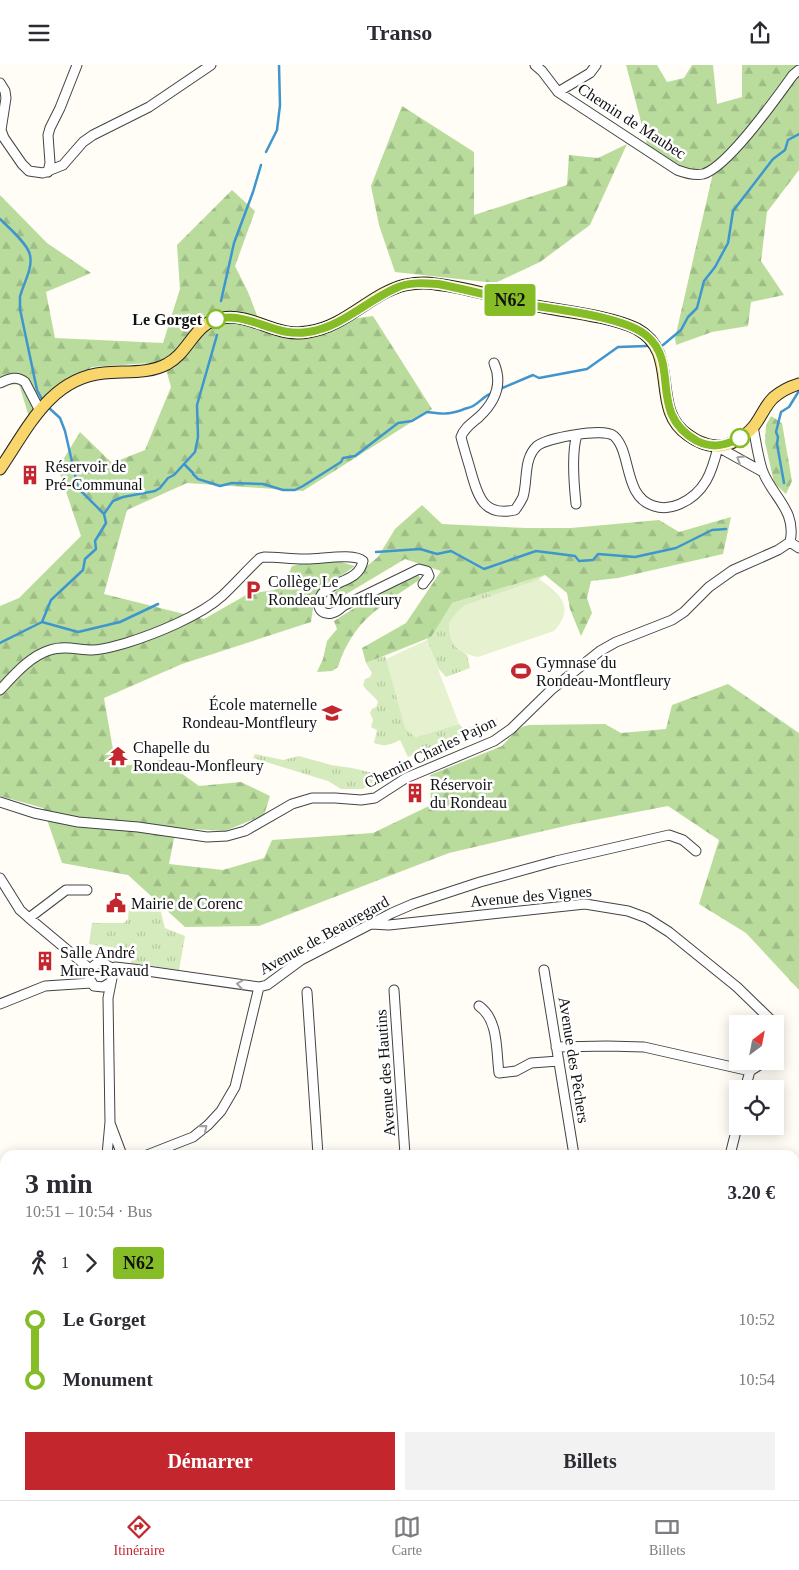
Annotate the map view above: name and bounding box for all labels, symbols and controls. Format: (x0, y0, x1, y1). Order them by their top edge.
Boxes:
icon: menu (25, 19, 53, 47)
icon: share (746, 19, 774, 47)
text: Transo (367, 20, 432, 45)
street label: Chemin de Maubec (575, 80, 689, 162)
line badge: N62 (481, 284, 539, 316)
text: N62 (495, 290, 526, 310)
marker: Le Gorget (206, 309, 226, 329)
place label: Le Gorget (132, 311, 203, 329)
unlabelled marker (730, 428, 750, 448)
one-way arrow (737, 456, 746, 466)
place label: Réservoir de Pré-Communal (45, 458, 143, 493)
building icon: Réservoir de Pré-Communal (19, 464, 41, 486)
place label: Collège Le Rondeau Montfleury (268, 573, 402, 609)
parking icon: Collège Le Rondeau Montfleury (242, 579, 264, 601)
place label: Gymnase du Rondeau-Montfleury (536, 654, 671, 690)
sports icon: Gymnase du Rondeau-Montfleury (510, 660, 532, 682)
place label: École maternelle Rondeau-Montfleury (182, 695, 317, 732)
school or university icon: École maternelle Rondeau-Montfleury (321, 702, 343, 724)
street label: Chemin Charles Pajon (362, 713, 499, 792)
place label: Chapelle du Rondeau-Monfleury (133, 739, 264, 775)
temple icon: Chapelle du Rondeau-Monfleury (107, 745, 129, 767)
place label: Réservoir du Rondeau (430, 776, 507, 811)
building icon: Réservoir du Rondeau (404, 782, 426, 804)
street label: Avenue des Vignes (469, 882, 593, 911)
public building icon: Mairie de Corenc (105, 892, 127, 914)
street label: Avenue de Beauregard (256, 892, 392, 979)
place label: Mairie de Corenc (131, 895, 243, 912)
place label: Salle André Mure-Ravaud (60, 944, 149, 979)
building icon: Salle André Mure-Ravaud (34, 950, 56, 972)
one-way arrow (236, 980, 245, 990)
street label: Avenue des Pêchers (556, 996, 592, 1124)
street label: Avenue des Hautins (372, 1009, 398, 1137)
north arrow (729, 1015, 784, 1070)
map controls (729, 1015, 784, 1135)
button: locate (729, 1080, 784, 1135)
one-way arrow (198, 1126, 207, 1134)
text: 3 min (25, 1168, 93, 1199)
text: 3.20 € (728, 1182, 775, 1203)
text: 10:51 – 10:54 · Bus (25, 1203, 152, 1220)
icon: walk (25, 1249, 53, 1277)
icon: forward (77, 1249, 105, 1277)
text: N62 (123, 1253, 154, 1273)
text: 1 (61, 1254, 69, 1271)
text: Le Gorget (63, 1309, 146, 1330)
text: 10:52 (739, 1311, 775, 1328)
text: Monument (63, 1369, 153, 1390)
text: 10:54 (739, 1371, 775, 1388)
button: Démarrer (25, 1432, 395, 1490)
button: Billets (405, 1432, 775, 1490)
tab: Itinéraire (113, 1513, 165, 1559)
tab: Carte (392, 1513, 422, 1559)
tab: Billets (649, 1513, 686, 1559)

